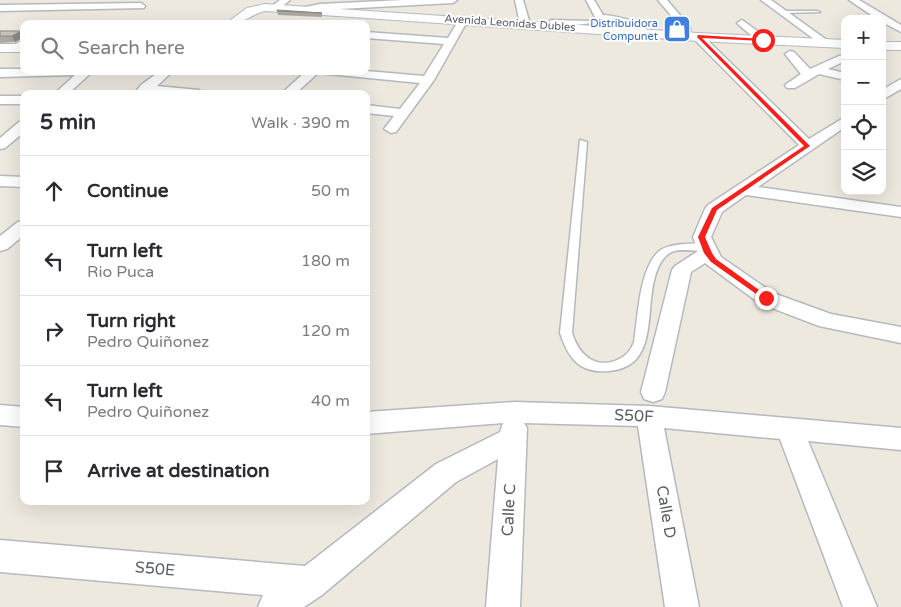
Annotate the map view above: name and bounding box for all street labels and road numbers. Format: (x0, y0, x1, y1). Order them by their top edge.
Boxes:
street label: Avenida Leonidas Dubles (444, 12, 576, 34)
street label: S50F (614, 405, 655, 427)
street label: Calle C (498, 483, 520, 537)
street label: Calle D (652, 484, 680, 540)
street label: S50E (134, 557, 176, 581)

